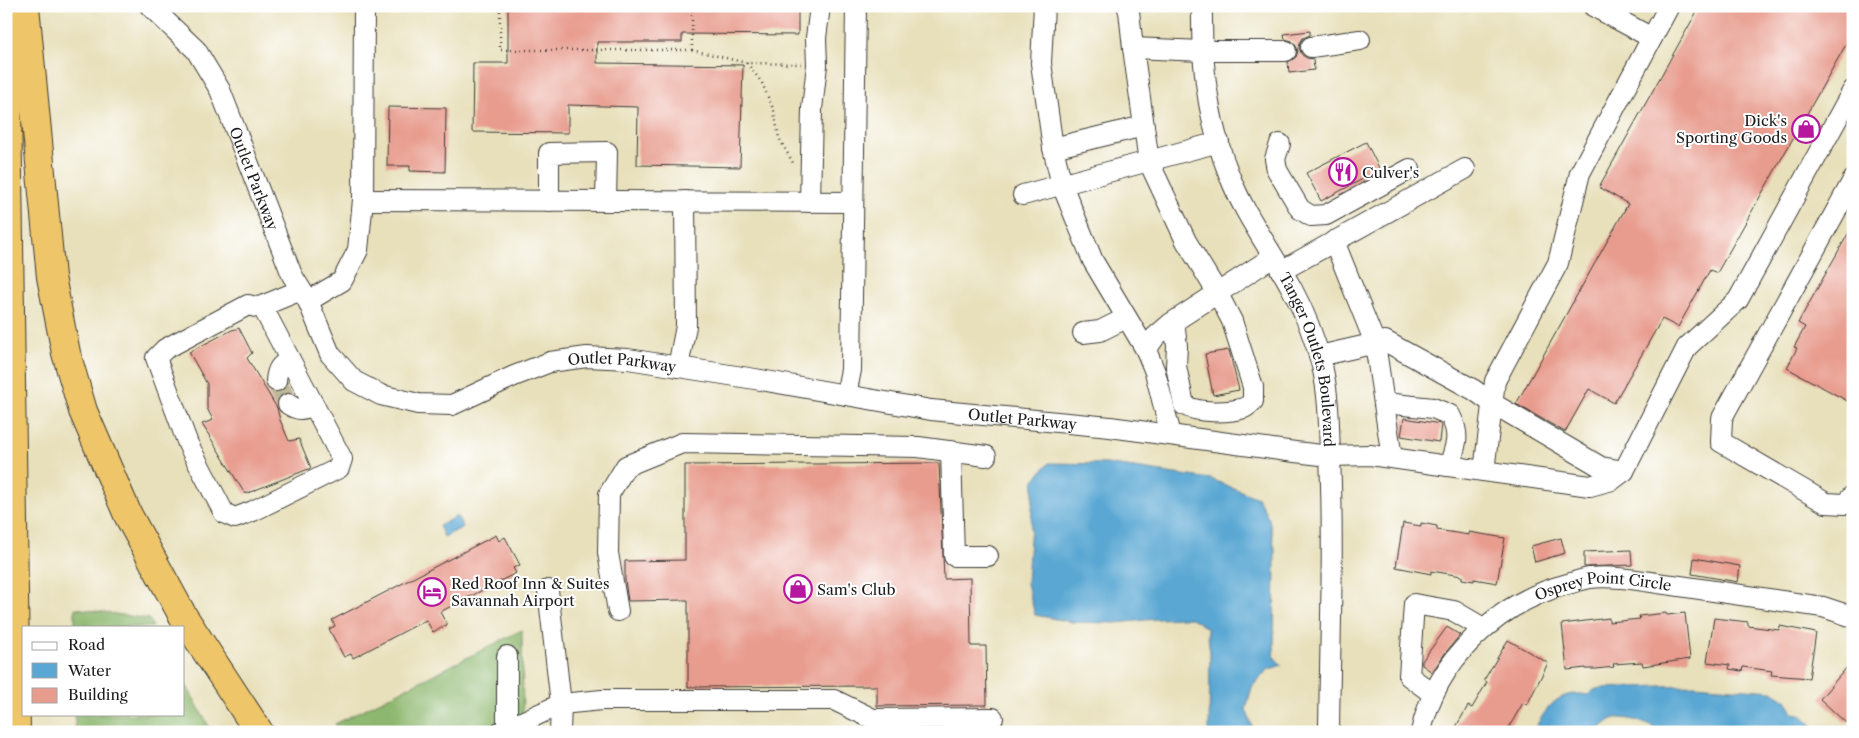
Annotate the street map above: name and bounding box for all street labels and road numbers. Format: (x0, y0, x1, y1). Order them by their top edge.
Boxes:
street label: Outlet Parkway (226, 124, 283, 233)
street label: Tanger Outlets Boulevard (1275, 269, 1339, 447)
street label: Outlet Parkway (566, 347, 678, 376)
street label: Outlet Parkway (967, 404, 1078, 433)
street label: Osprey Point Circle (1531, 568, 1673, 604)

